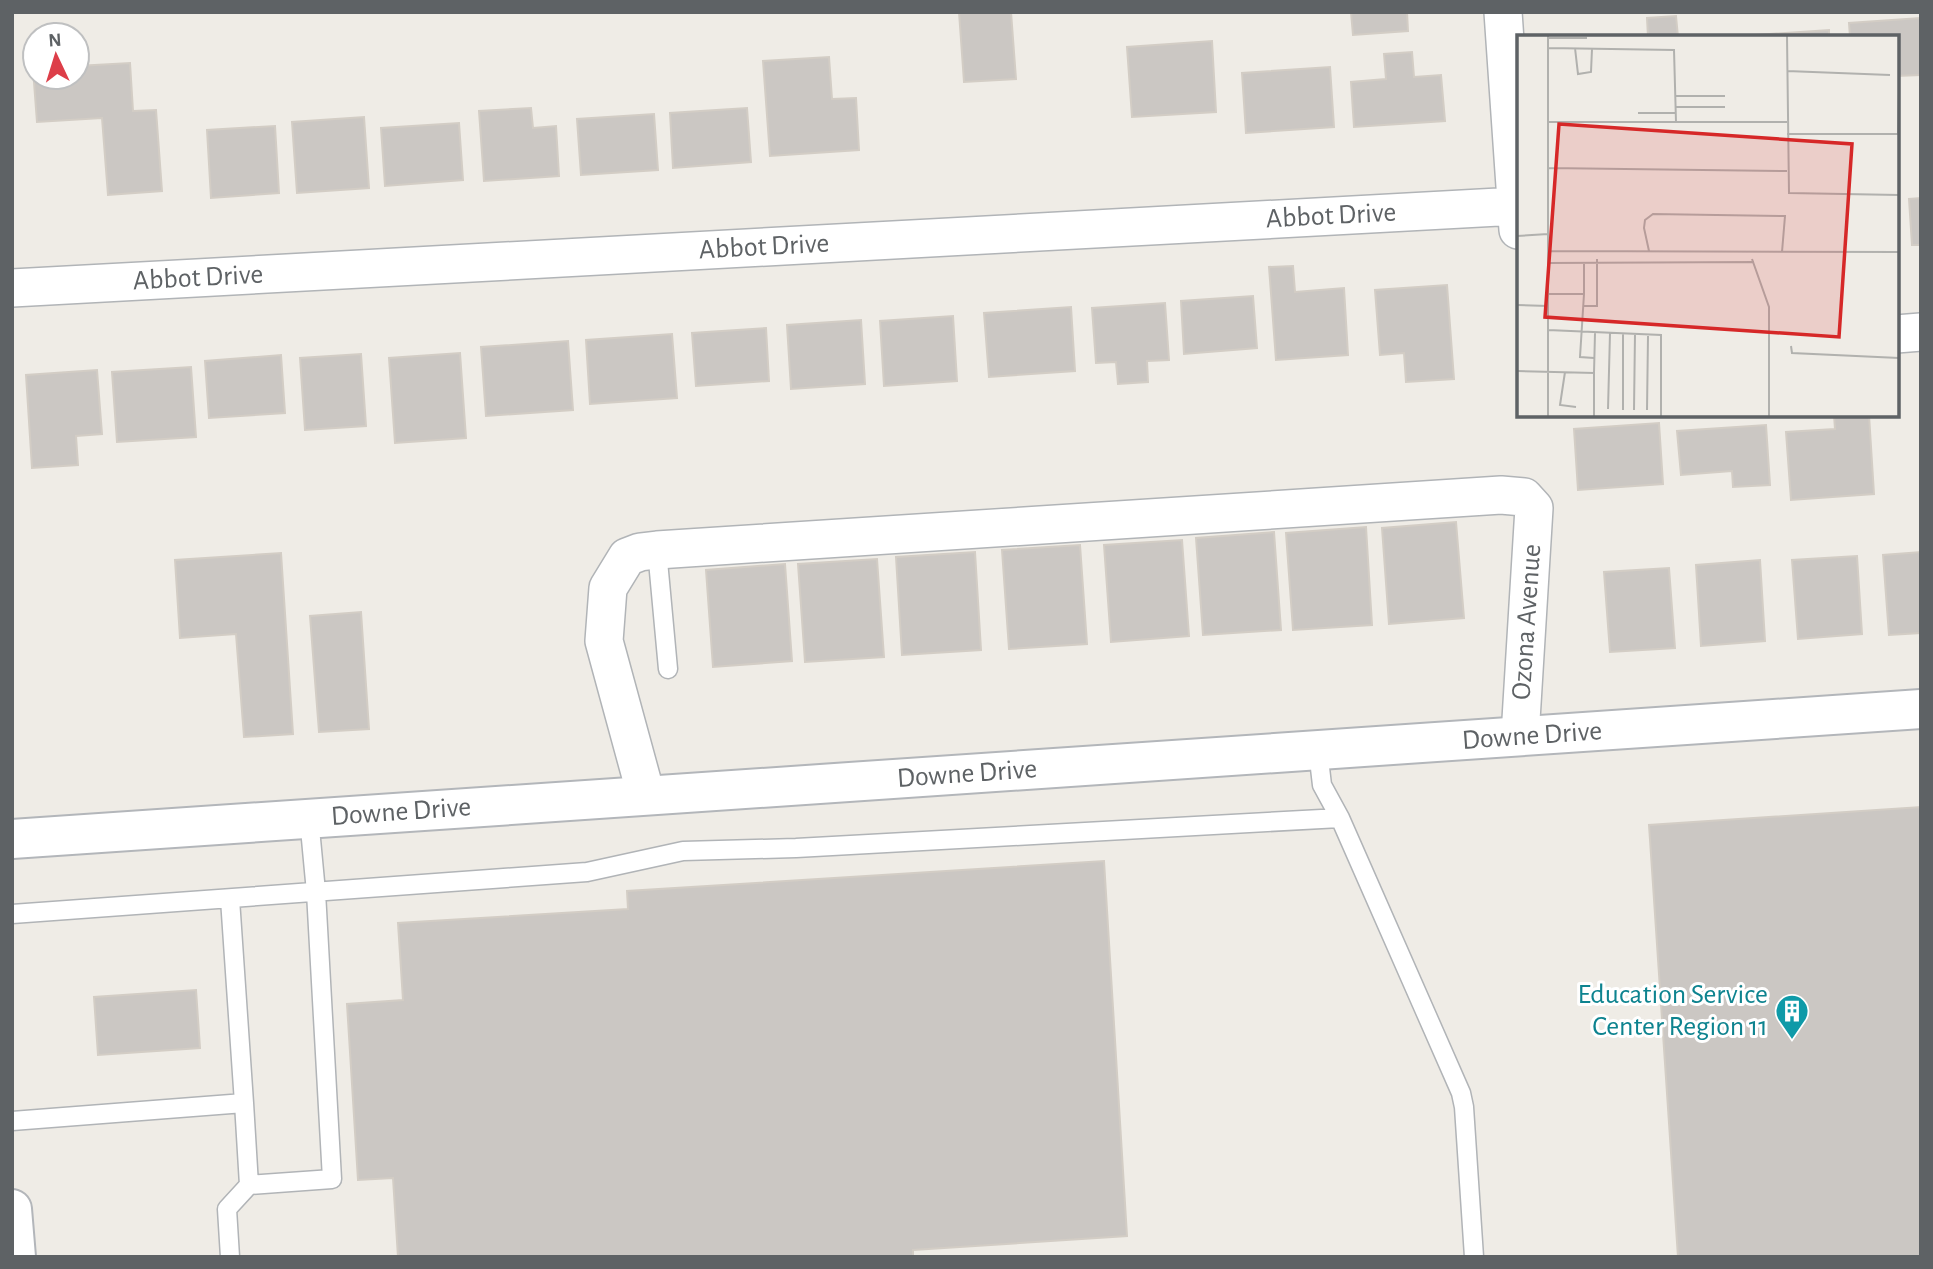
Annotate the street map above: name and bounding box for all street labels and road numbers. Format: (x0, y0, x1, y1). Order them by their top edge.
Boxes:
street label: Abbot Drive (1265, 199, 1397, 233)
street label: Abbot Drive (698, 230, 830, 264)
street label: Abbot Drive (132, 261, 264, 295)
street label: Ozona Avenue (1508, 543, 1546, 701)
street label: Downe Drive (1461, 717, 1603, 755)
street label: Downe Drive (896, 755, 1038, 793)
street label: Downe Drive (330, 793, 472, 831)

